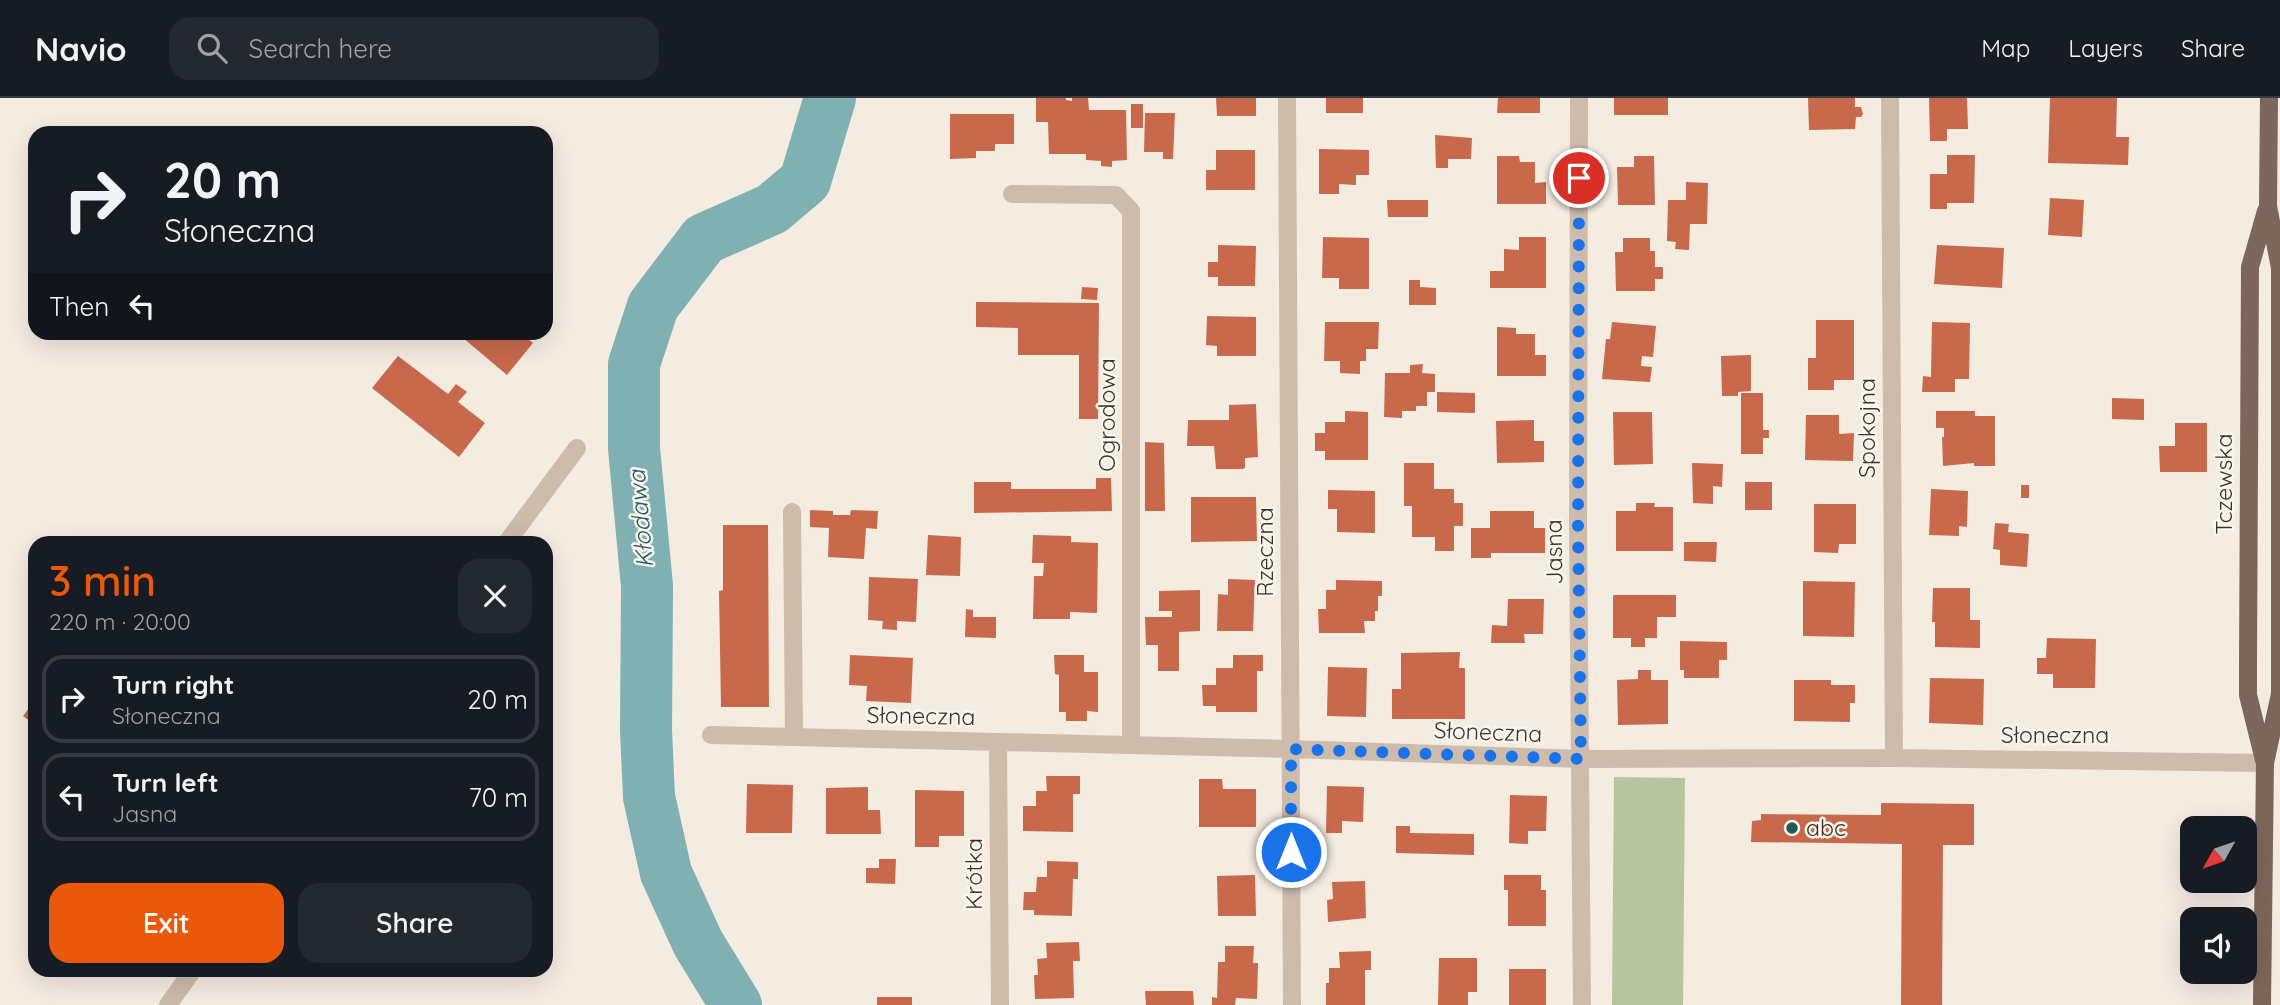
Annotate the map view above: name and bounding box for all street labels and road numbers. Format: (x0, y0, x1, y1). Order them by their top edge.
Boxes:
street label: Ogrodowa (1092, 358, 1121, 472)
street label: Spokojna (1852, 378, 1881, 478)
street label: Tczewska (2209, 434, 2238, 534)
street label: Rzeczna (1250, 507, 1279, 597)
street label: Jasna (1538, 519, 1569, 585)
street label: Słoneczna (866, 700, 976, 731)
street label: Słoneczna (1433, 715, 1543, 748)
street label: Słoneczna (2001, 720, 2109, 749)
street label: Krótka (959, 838, 988, 910)

